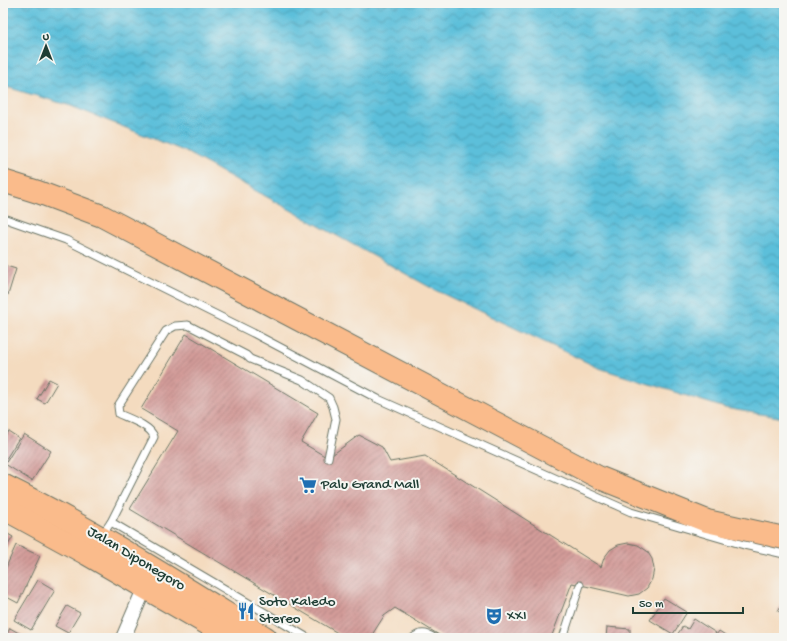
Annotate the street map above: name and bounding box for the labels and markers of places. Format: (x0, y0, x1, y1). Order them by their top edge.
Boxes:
supermarket icon: Palu Grand Mall (298, 475, 318, 495)
place label: Palu Grand Mall (320, 476, 419, 494)
place label: Soto Kaledo Stereo (259, 593, 336, 628)
restaurant icon: Soto Kaledo Stereo (236, 601, 256, 621)
theatre icon: XXI (484, 606, 504, 626)
place label: XXI (506, 607, 527, 625)

